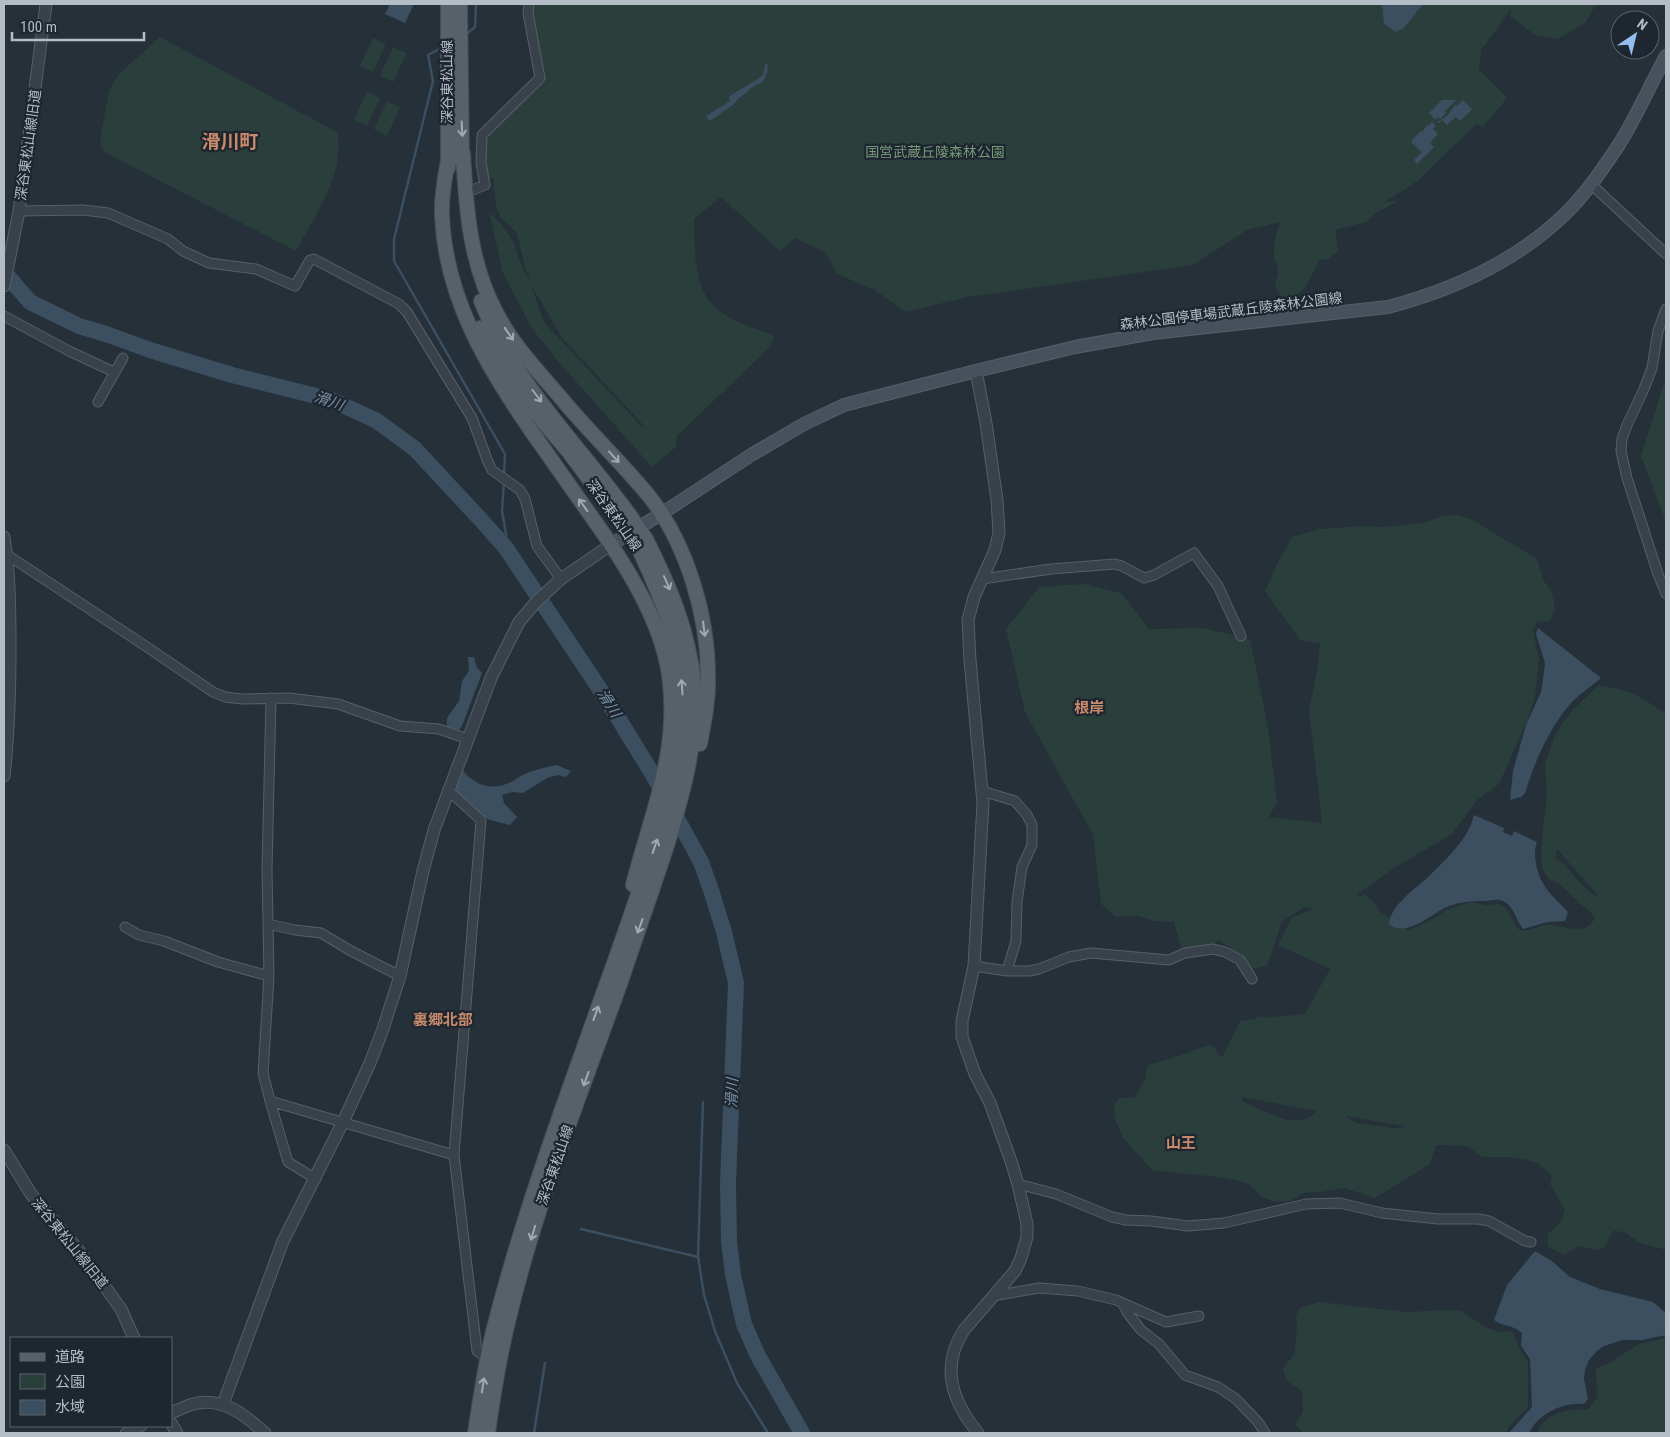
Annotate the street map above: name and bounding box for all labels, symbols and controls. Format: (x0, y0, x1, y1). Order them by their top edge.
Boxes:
scale bar (12, 10, 145, 42)
north arrow (1610, 10, 1660, 60)
text: N (1634, 15, 1651, 33)
text: 100 m (20, 18, 57, 36)
street label: 深谷東松山線 (439, 40, 455, 124)
street label: 深谷東松山線旧道 (12, 88, 44, 202)
one-way arrow (457, 121, 466, 137)
district label: 滑川町 (201, 130, 259, 153)
park label: 国営武蔵丘陵森林公園 (865, 144, 1005, 160)
street label: 森林公園停車場武蔵丘陵森林公園線 (1119, 289, 1343, 333)
one-way arrow (504, 326, 514, 340)
water label: 滑川 (312, 388, 348, 415)
one-way arrow (532, 389, 542, 403)
one-way arrow (608, 451, 620, 464)
street label: 深谷東松山線 (583, 476, 645, 554)
one-way arrow (578, 498, 588, 512)
one-way arrow (663, 575, 673, 590)
one-way arrow (699, 621, 709, 637)
one-way arrow (677, 679, 686, 695)
water label: 滑川 (593, 686, 626, 722)
district label: 根岸 (1074, 699, 1104, 717)
one-way arrow (650, 838, 660, 854)
one-way arrow (635, 918, 644, 933)
one-way arrow (592, 1005, 601, 1021)
district label: 裏郷北部 (413, 1011, 473, 1029)
one-way arrow (580, 1071, 590, 1087)
water label: 滑川 (722, 1076, 742, 1108)
street label: 深谷東松山線 (534, 1123, 576, 1207)
district label: 山王 (1166, 1134, 1196, 1152)
street label: 深谷東松山線旧道 (29, 1194, 111, 1292)
one-way arrow (527, 1224, 537, 1240)
legend (10, 1337, 172, 1427)
text: 道路 (55, 1348, 85, 1366)
text: 公園 (55, 1373, 85, 1391)
one-way arrow (478, 1377, 488, 1393)
text: 水域 (55, 1398, 85, 1416)

